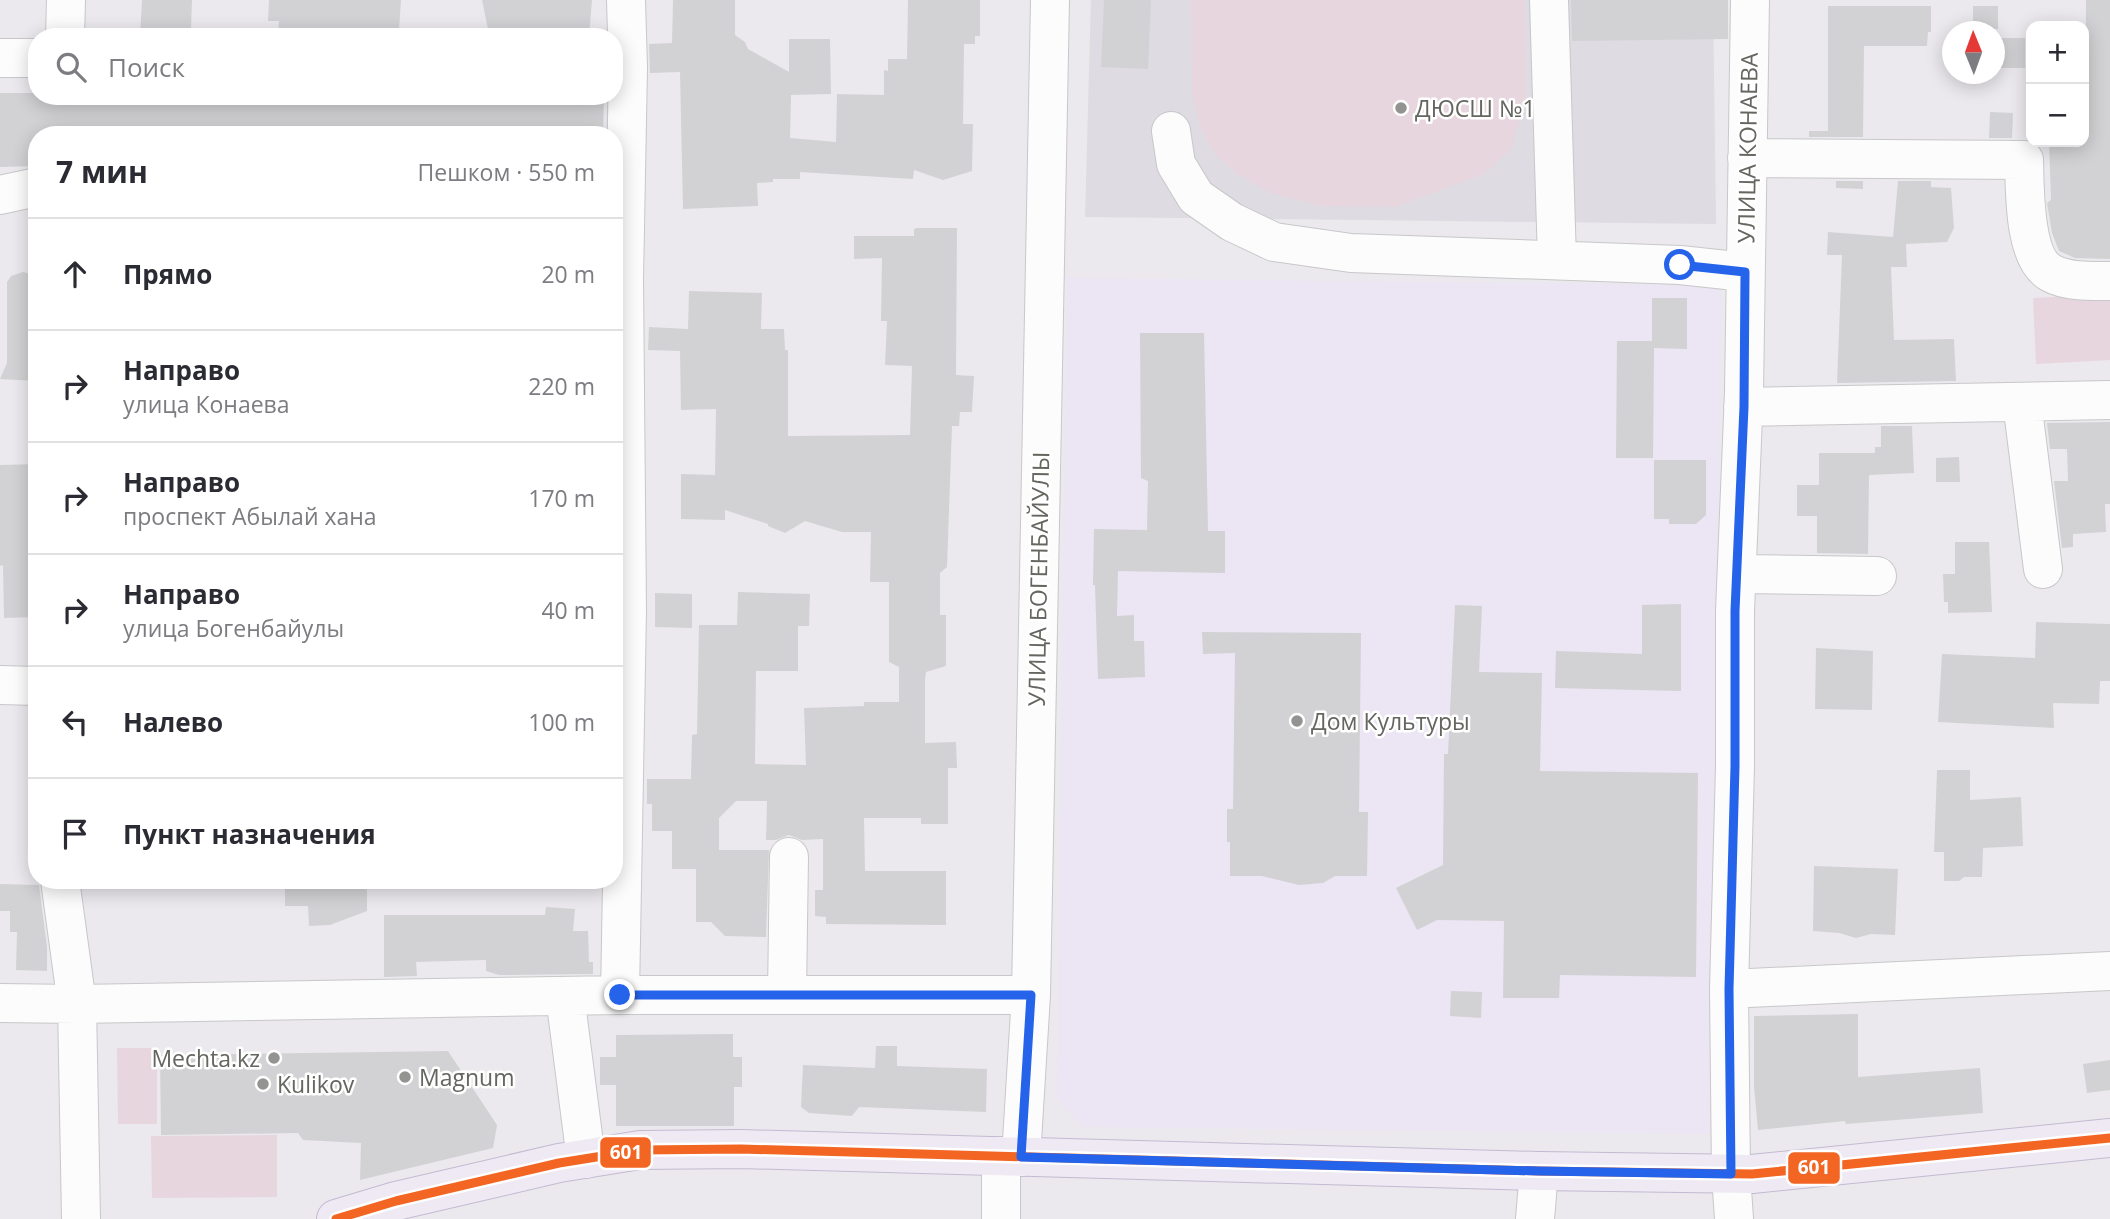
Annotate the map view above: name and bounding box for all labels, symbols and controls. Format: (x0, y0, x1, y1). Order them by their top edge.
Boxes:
north arrow (1942, 21, 2005, 84)
map controls (2026, 21, 2089, 147)
button: + (2026, 21, 2089, 84)
search box (28, 28, 623, 105)
icon: search (52, 48, 90, 86)
text: Поиск (108, 49, 185, 85)
street label: УЛИЦА КОНАЕВА (1729, 52, 1765, 244)
button: − (2026, 84, 2089, 147)
place label: ДЮСШ №1 (1415, 92, 1536, 124)
marker: ДЮСШ №1 (1393, 100, 1409, 116)
text: 7 мин (56, 151, 148, 192)
text: Пешком · 550 m (418, 156, 595, 188)
route start (1664, 249, 1695, 280)
icon: ahead (56, 255, 94, 293)
text: Прямо (123, 256, 212, 292)
text: 20 m (541, 258, 595, 290)
text: Направо (123, 352, 240, 388)
icon: right (56, 367, 94, 405)
text: 220 m (528, 370, 595, 402)
text: улица Конаева (123, 388, 290, 420)
street label: УЛИЦА БОГЕНБАЙУЛЫ (1020, 451, 1056, 707)
text: Направо (123, 464, 240, 500)
icon: right (56, 479, 94, 517)
text: 170 m (528, 482, 595, 514)
text: проспект Абылай хана (123, 500, 377, 532)
text: Направо (123, 576, 240, 612)
icon: right (56, 591, 94, 629)
text: 40 m (541, 594, 595, 626)
text: улица Богенбайулы (123, 612, 344, 644)
icon: left (56, 703, 94, 741)
text: Налево (123, 704, 223, 740)
place label: Дом Культуры (1311, 705, 1470, 737)
text: 100 m (528, 706, 595, 738)
marker: Дом Культуры (1289, 713, 1305, 729)
icon: arrive (56, 815, 94, 853)
text: Пункт назначения (123, 816, 376, 852)
route end (604, 979, 635, 1010)
place label: Mechta.kz (151, 1042, 260, 1074)
marker: Mechta.kz (266, 1050, 282, 1066)
place label: Magnum (419, 1061, 514, 1093)
place label: Kulikov (277, 1068, 355, 1100)
marker: Magnum (397, 1069, 413, 1085)
marker: Kulikov (255, 1076, 271, 1092)
line badge: 601 (599, 1136, 652, 1169)
text: 601 (610, 1139, 642, 1165)
line badge: 601 (1787, 1151, 1841, 1185)
text: 601 (1798, 1154, 1830, 1180)

